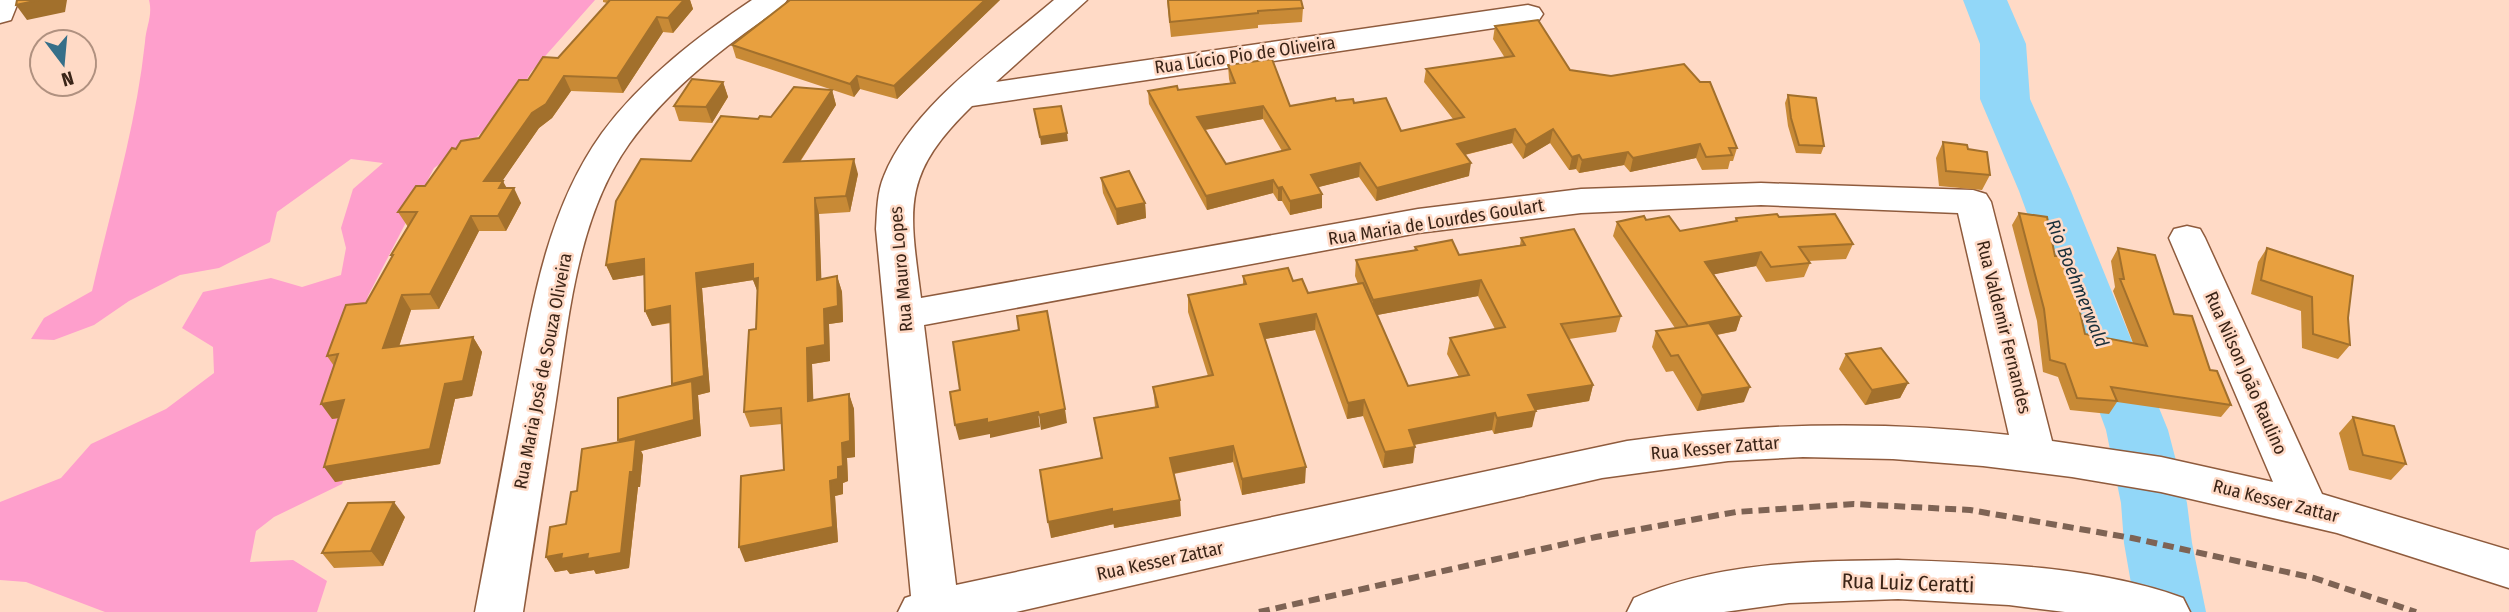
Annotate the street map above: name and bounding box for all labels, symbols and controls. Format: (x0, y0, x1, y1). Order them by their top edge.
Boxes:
north arrow (28, 28, 98, 98)
street label: Rua Lúcio Pio de Oliveira (1153, 31, 1337, 79)
text: N (59, 66, 76, 91)
street label: Rua Maria de Lourdes Goulart (1327, 194, 1546, 250)
street label: Rua Mauro Lopes (885, 205, 917, 333)
water label: Rio Boehmerwald (2041, 216, 2114, 351)
street label: Rua Valdemir Fernandes (1972, 238, 2036, 416)
street label: Rua Maria José de Souza Oliveira (509, 251, 577, 491)
street label: Rua Nilson João Raulino (2200, 288, 2292, 458)
street label: Rua Kesser Zattar (1650, 431, 1781, 465)
street label: Rua Kesser Zattar (2211, 475, 2342, 527)
street label: Rua Kesser Zattar (1095, 537, 1226, 585)
street label: Rua Luiz Ceratti (1841, 568, 1975, 598)

